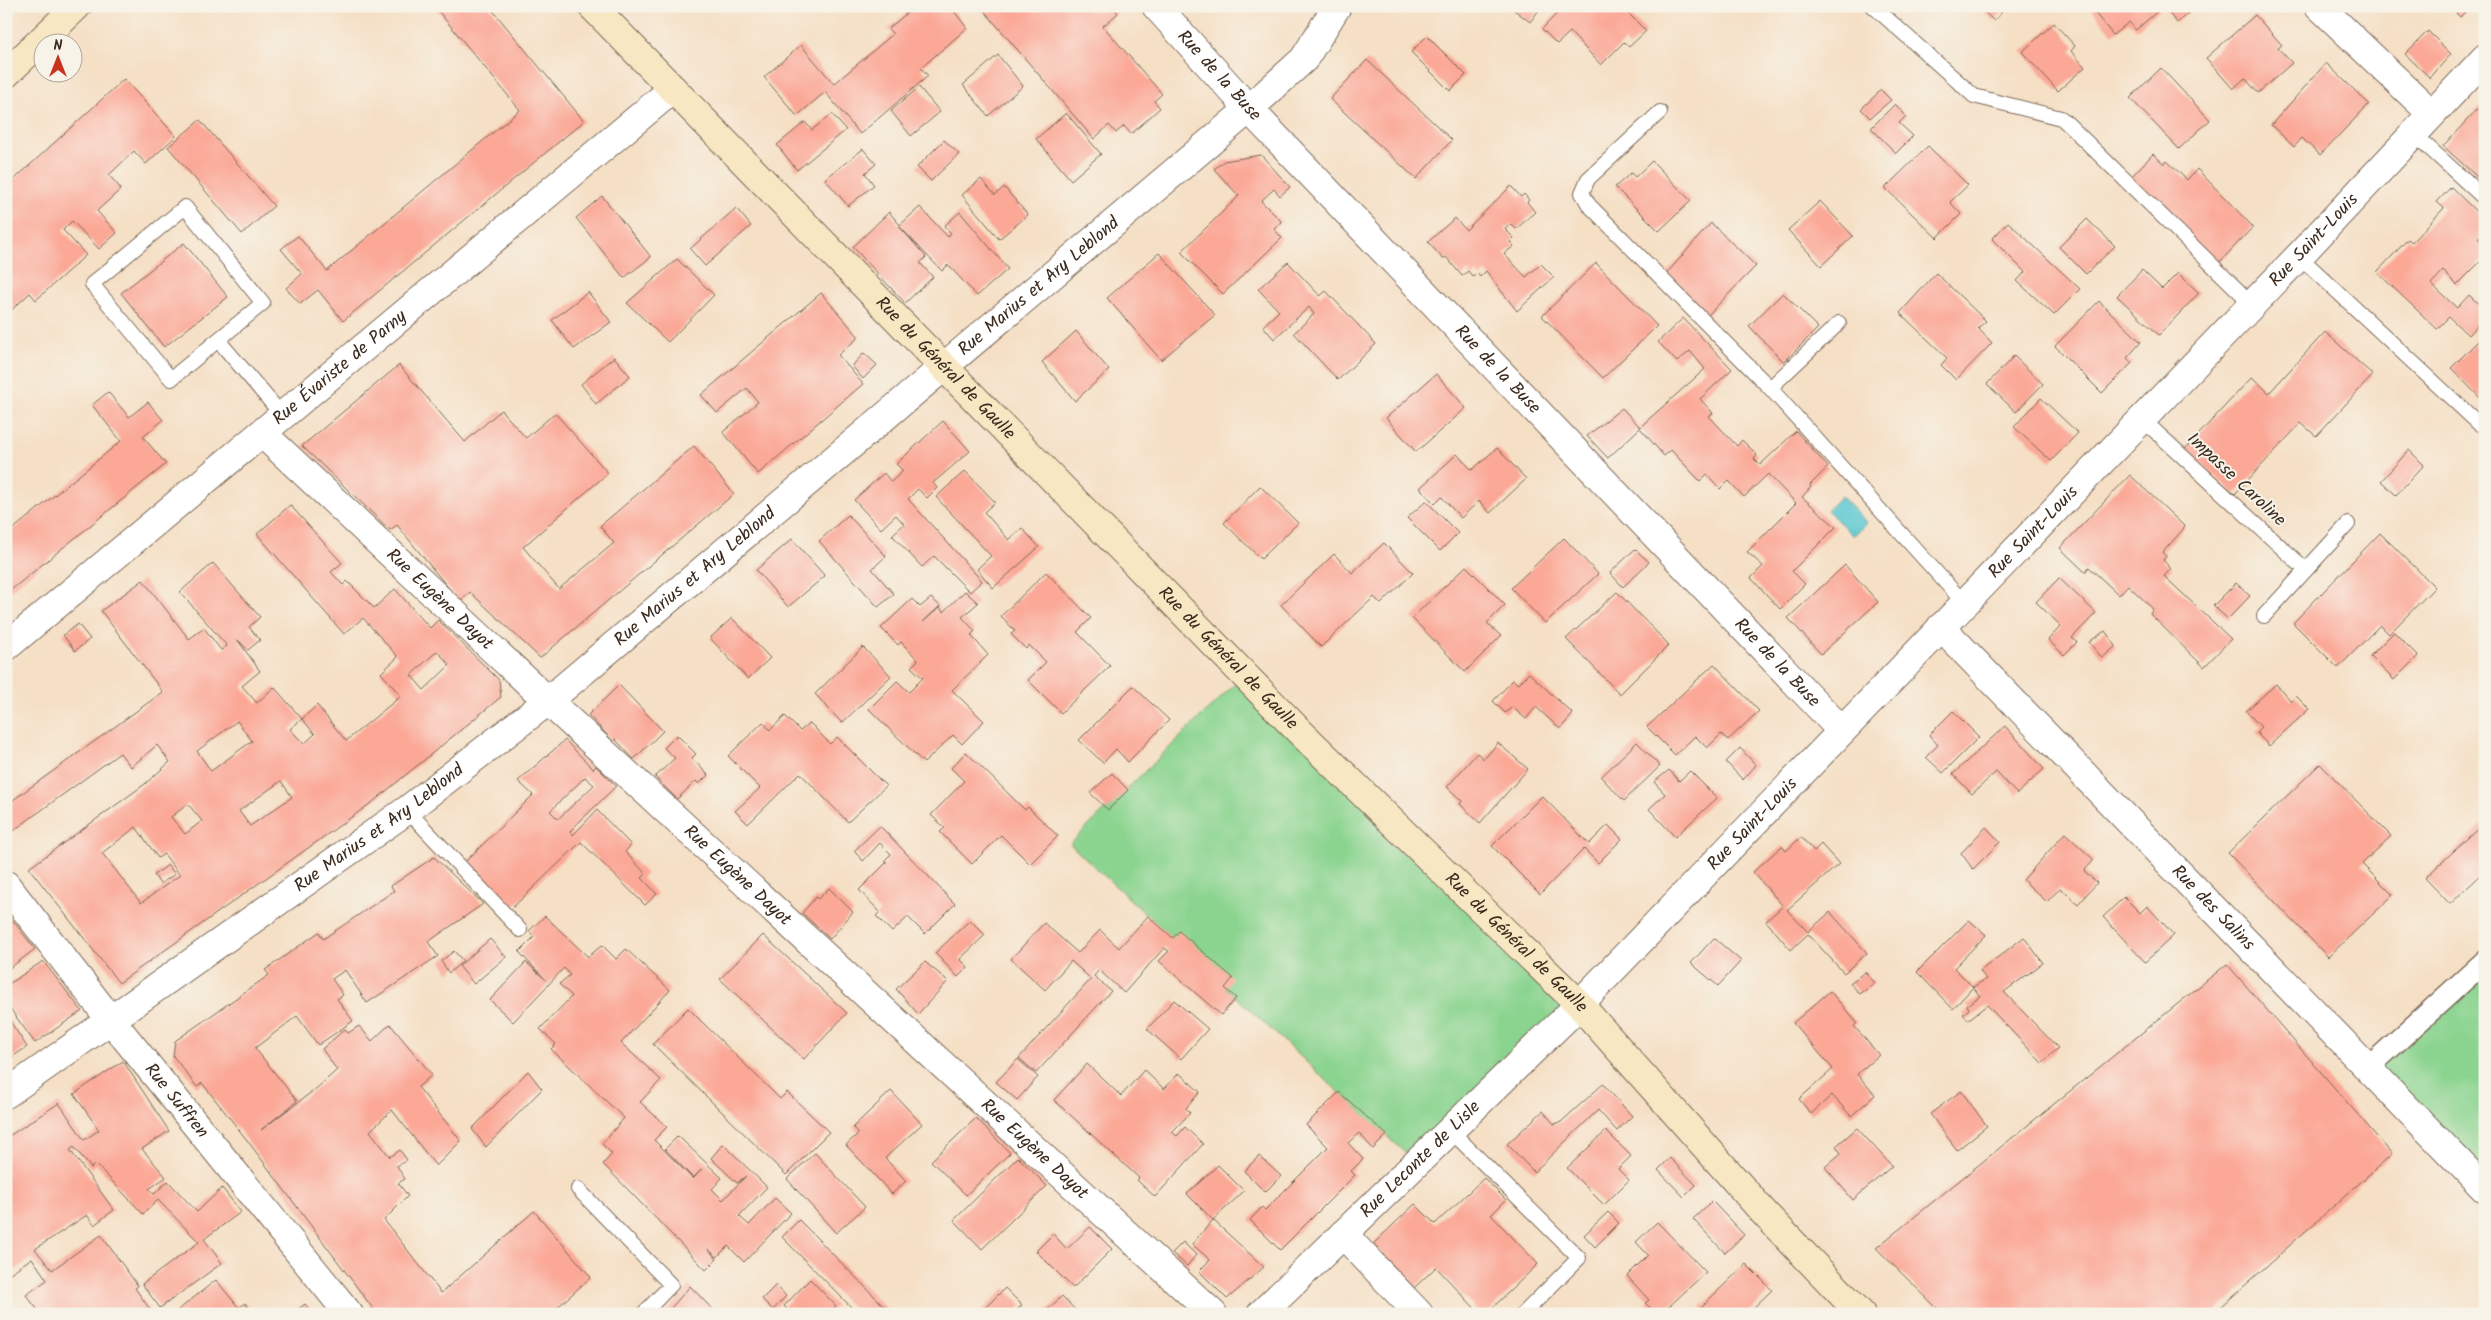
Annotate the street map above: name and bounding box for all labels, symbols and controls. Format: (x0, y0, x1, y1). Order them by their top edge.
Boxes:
street label: Rue de la Buse (1170, 23, 1268, 128)
north arrow (32, 32, 82, 82)
text: N (54, 35, 63, 57)
street label: Rue Saint-Louis (2262, 186, 2366, 294)
street label: Rue Marius et Ary Leblond (951, 209, 1127, 364)
street label: Rue du Général de Gaulle (868, 290, 1022, 447)
street label: Rue Évariste de Parny (266, 303, 414, 433)
street label: Rue de la Buse (1447, 318, 1548, 421)
street label: Impasse Caroline (2180, 426, 2292, 534)
street label: Rue Saint-Louis (1981, 479, 2086, 586)
street label: Rue Marius et Ary Leblond (608, 499, 783, 654)
street label: Rue Eugène Dayot (379, 541, 501, 658)
street label: Rue du Général de Gaulle (1151, 580, 1305, 737)
street label: Rue de la Buse (1727, 611, 1827, 714)
street label: Rue Marius et Ary Leblond (288, 756, 471, 900)
street label: Rue Saint-Louis (1700, 770, 1805, 878)
street label: Rue Eugène Dayot (676, 818, 799, 934)
street label: Rue des Salins (2164, 858, 2262, 958)
street label: Rue du Général de Gaulle (1438, 866, 1595, 1020)
street label: Rue Suffren (137, 1057, 216, 1145)
street label: Rue Eugène Dayot (974, 1092, 1096, 1208)
street label: Rue Leconte de Lisle (1353, 1094, 1488, 1225)

